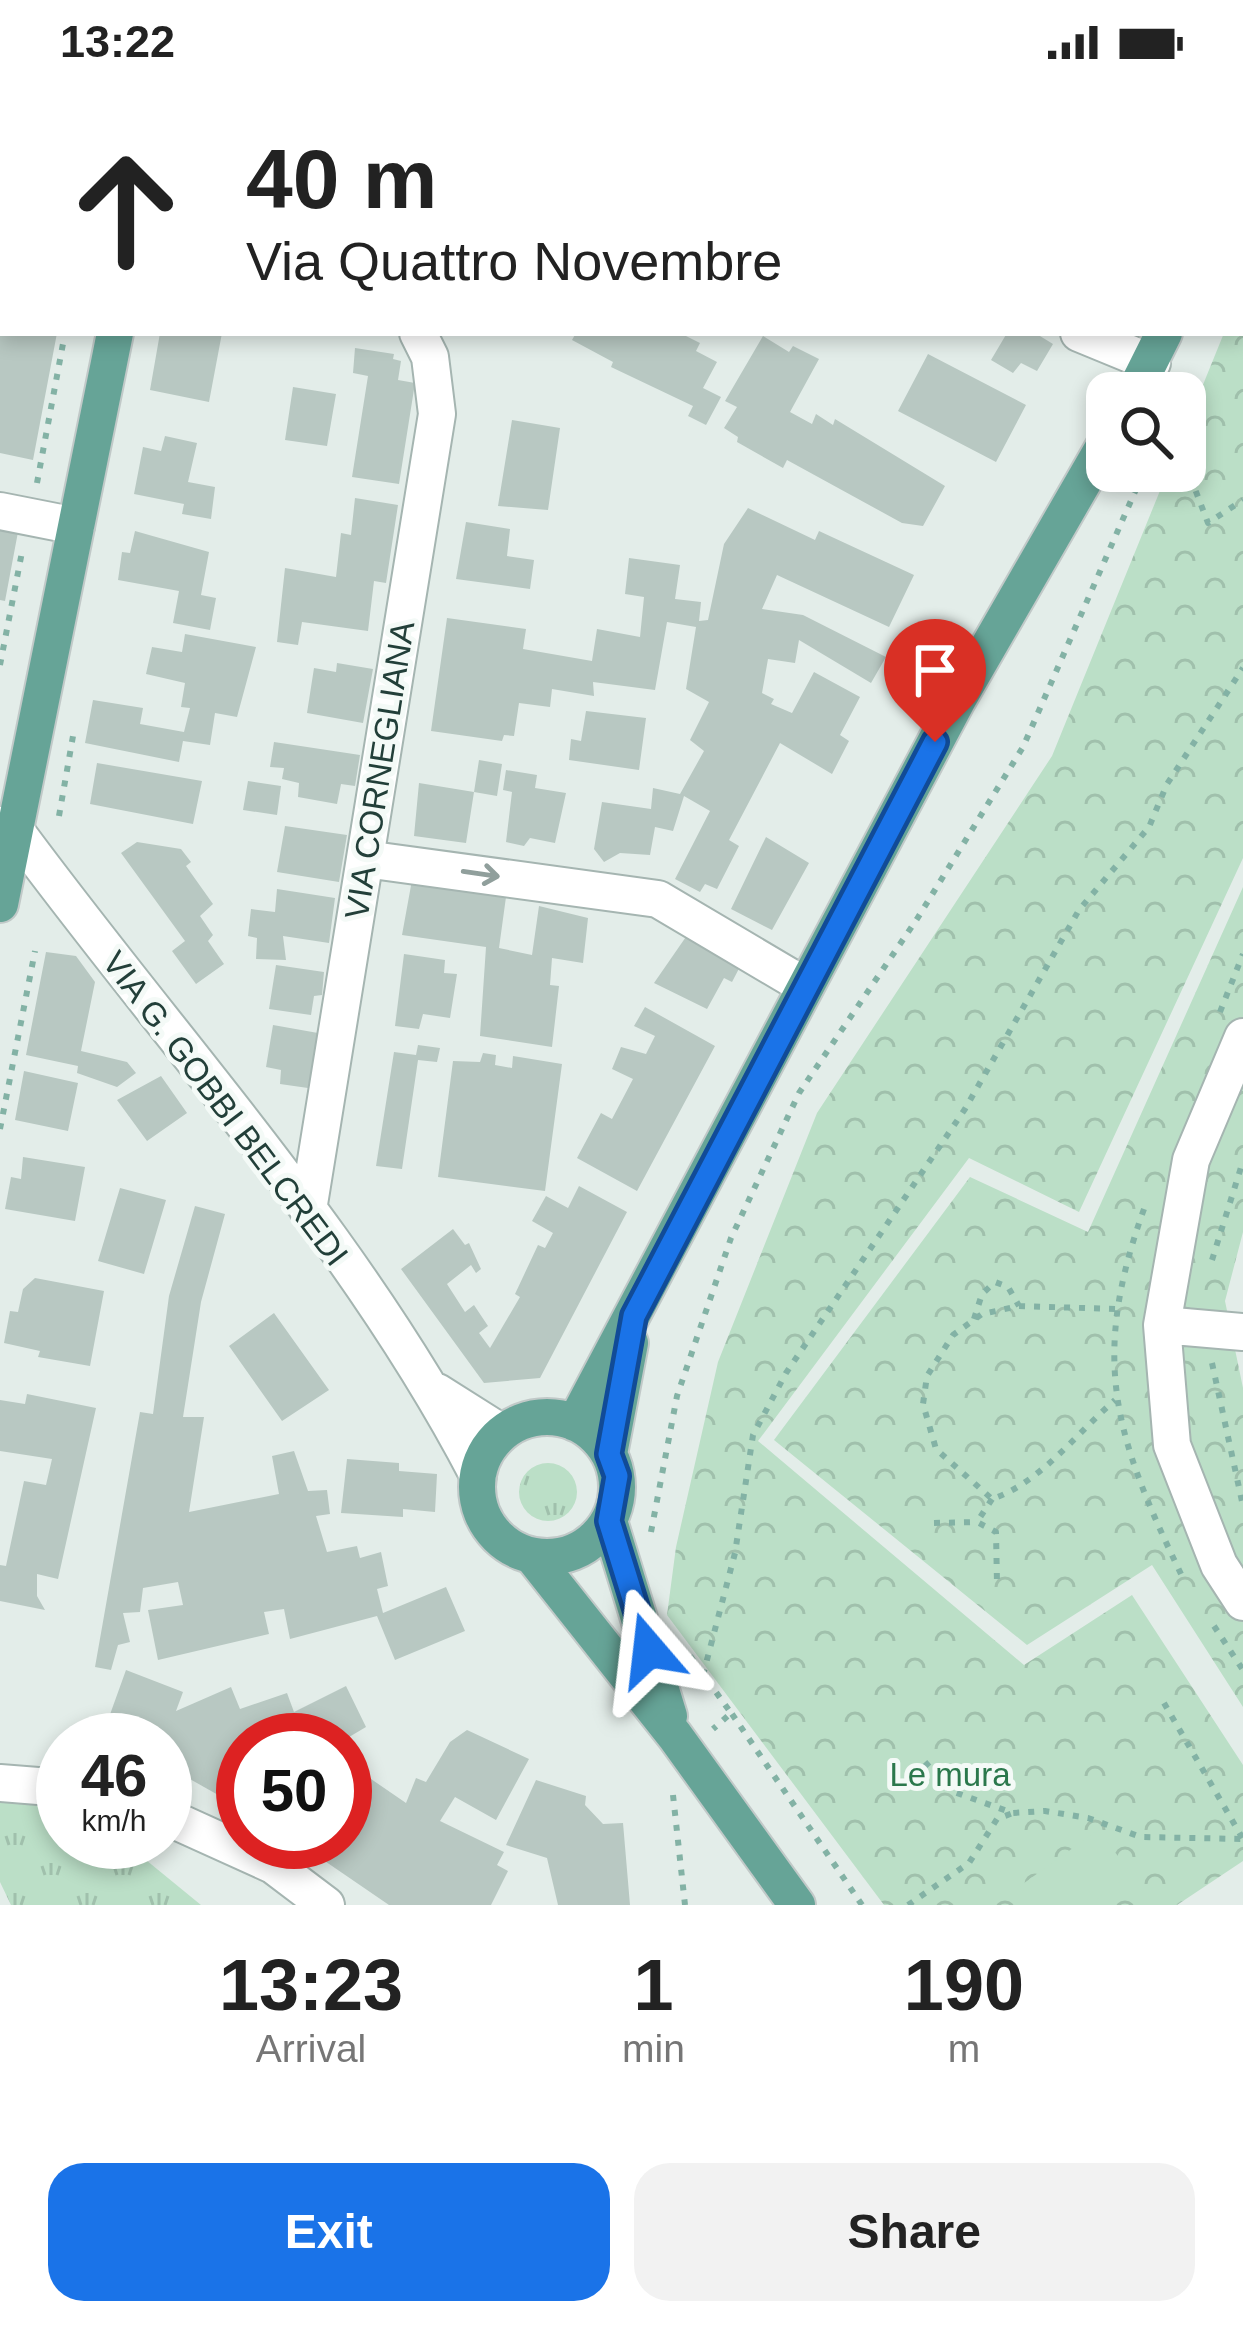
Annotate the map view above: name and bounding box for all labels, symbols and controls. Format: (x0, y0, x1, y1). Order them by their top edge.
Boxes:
text: 13:22 (60, 16, 175, 67)
icon: ahead (48, 132, 204, 288)
text: 40 m (246, 132, 437, 226)
text: Via Quattro Novembre (246, 231, 782, 291)
map controls (1086, 372, 1206, 492)
button: search (1086, 372, 1206, 492)
street label: VIA CORNEGLIANA (338, 619, 421, 922)
pin (884, 619, 986, 742)
icon: arrive (902, 637, 968, 703)
one-way arrow (460, 863, 499, 886)
street label: VIA G. GOBBI BELCREDI (95, 944, 356, 1272)
position arrow (586, 1587, 712, 1713)
speed limit sign: 50 (216, 1713, 372, 1869)
text: 46 (81, 1742, 147, 1809)
park label: Le mura (889, 1756, 1011, 1793)
text: km/h (81, 1804, 147, 1837)
text: 13:23 (219, 1945, 403, 2025)
text: 1 (633, 1945, 674, 2025)
text: 190 (904, 1945, 1024, 2025)
text: Arrival (256, 2027, 366, 2070)
text: min (622, 2027, 685, 2070)
text: m (948, 2027, 980, 2070)
button: Exit (48, 2163, 610, 2301)
button: Share (634, 2163, 1195, 2301)

